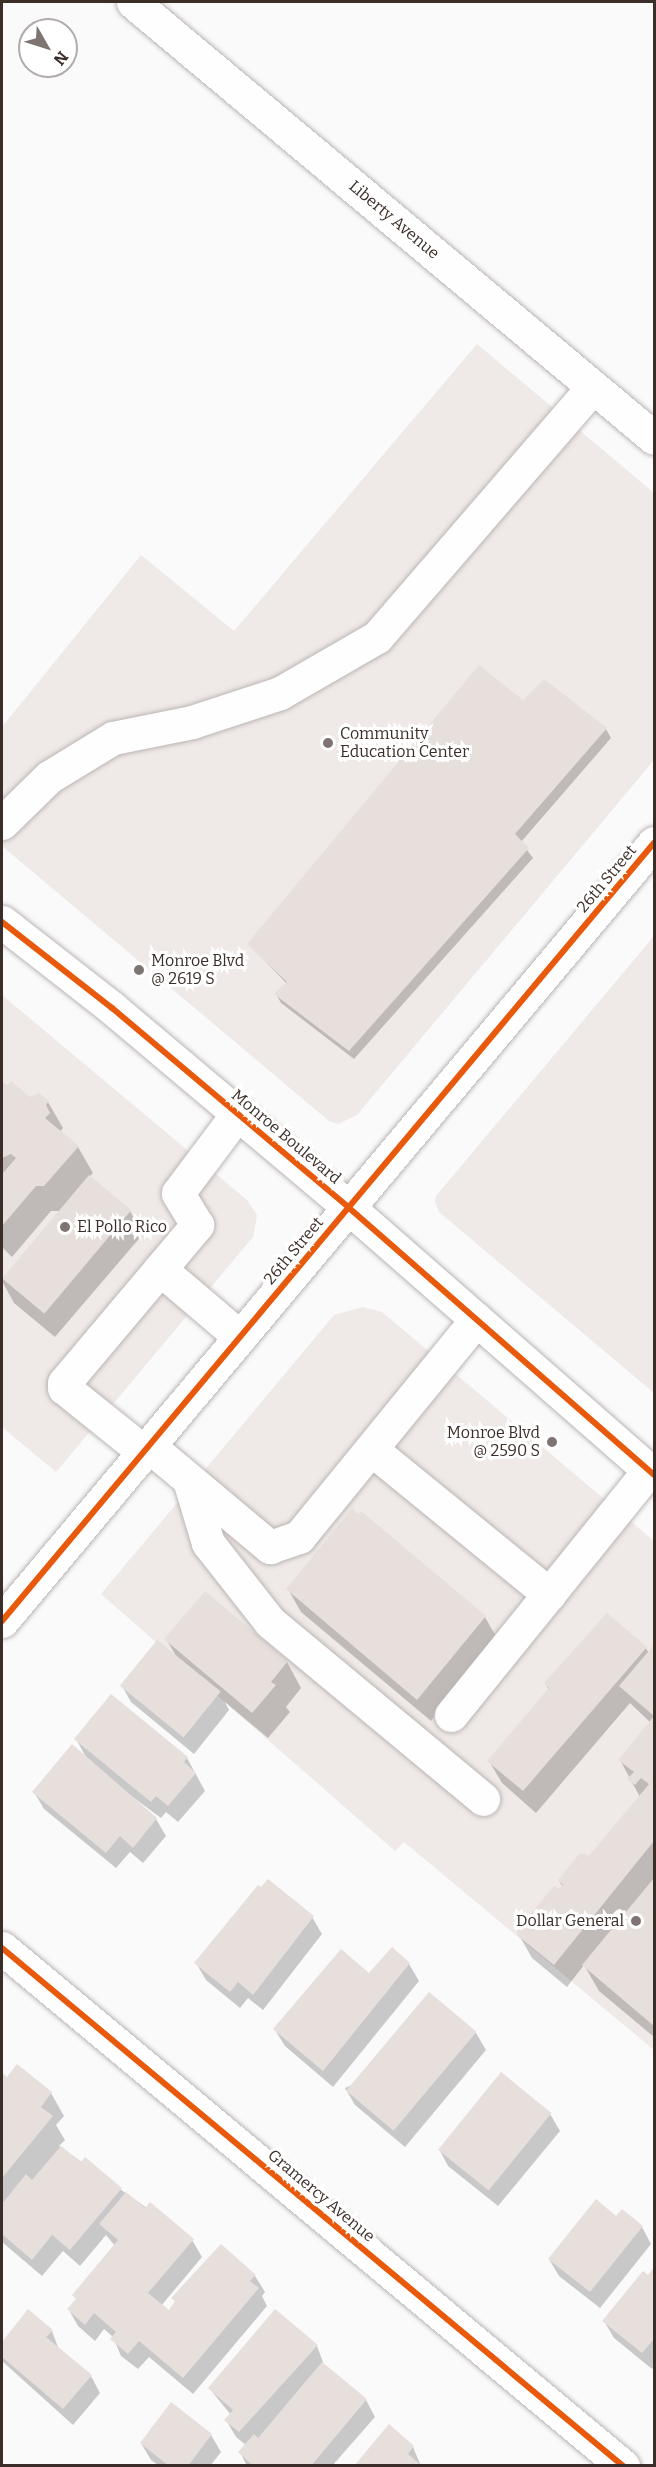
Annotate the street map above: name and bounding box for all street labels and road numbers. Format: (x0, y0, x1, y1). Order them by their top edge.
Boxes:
street label: Liberty Avenue (345, 177, 443, 263)
street label: 26th Street (573, 841, 641, 917)
street label: Monroe Boulevard (228, 1086, 344, 1188)
street label: 26th Street (260, 1213, 328, 1289)
street label: Gramercy Avenue (264, 2146, 378, 2246)

